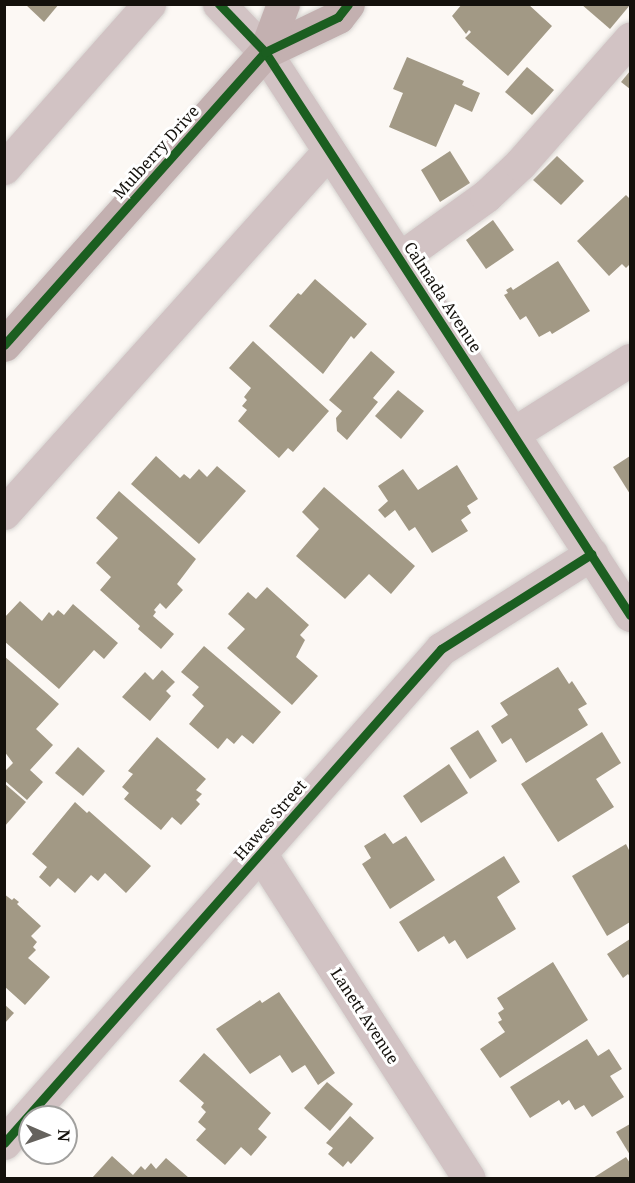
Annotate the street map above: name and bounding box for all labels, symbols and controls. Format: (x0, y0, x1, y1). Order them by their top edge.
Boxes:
street label: Mulberry Drive (109, 101, 203, 203)
street label: Calmada Avenue (400, 238, 486, 356)
street label: Hawes Street (230, 776, 310, 864)
street label: Lanett Avenue (327, 964, 403, 1068)
north arrow (18, 1105, 78, 1165)
text: N (53, 1129, 75, 1142)

